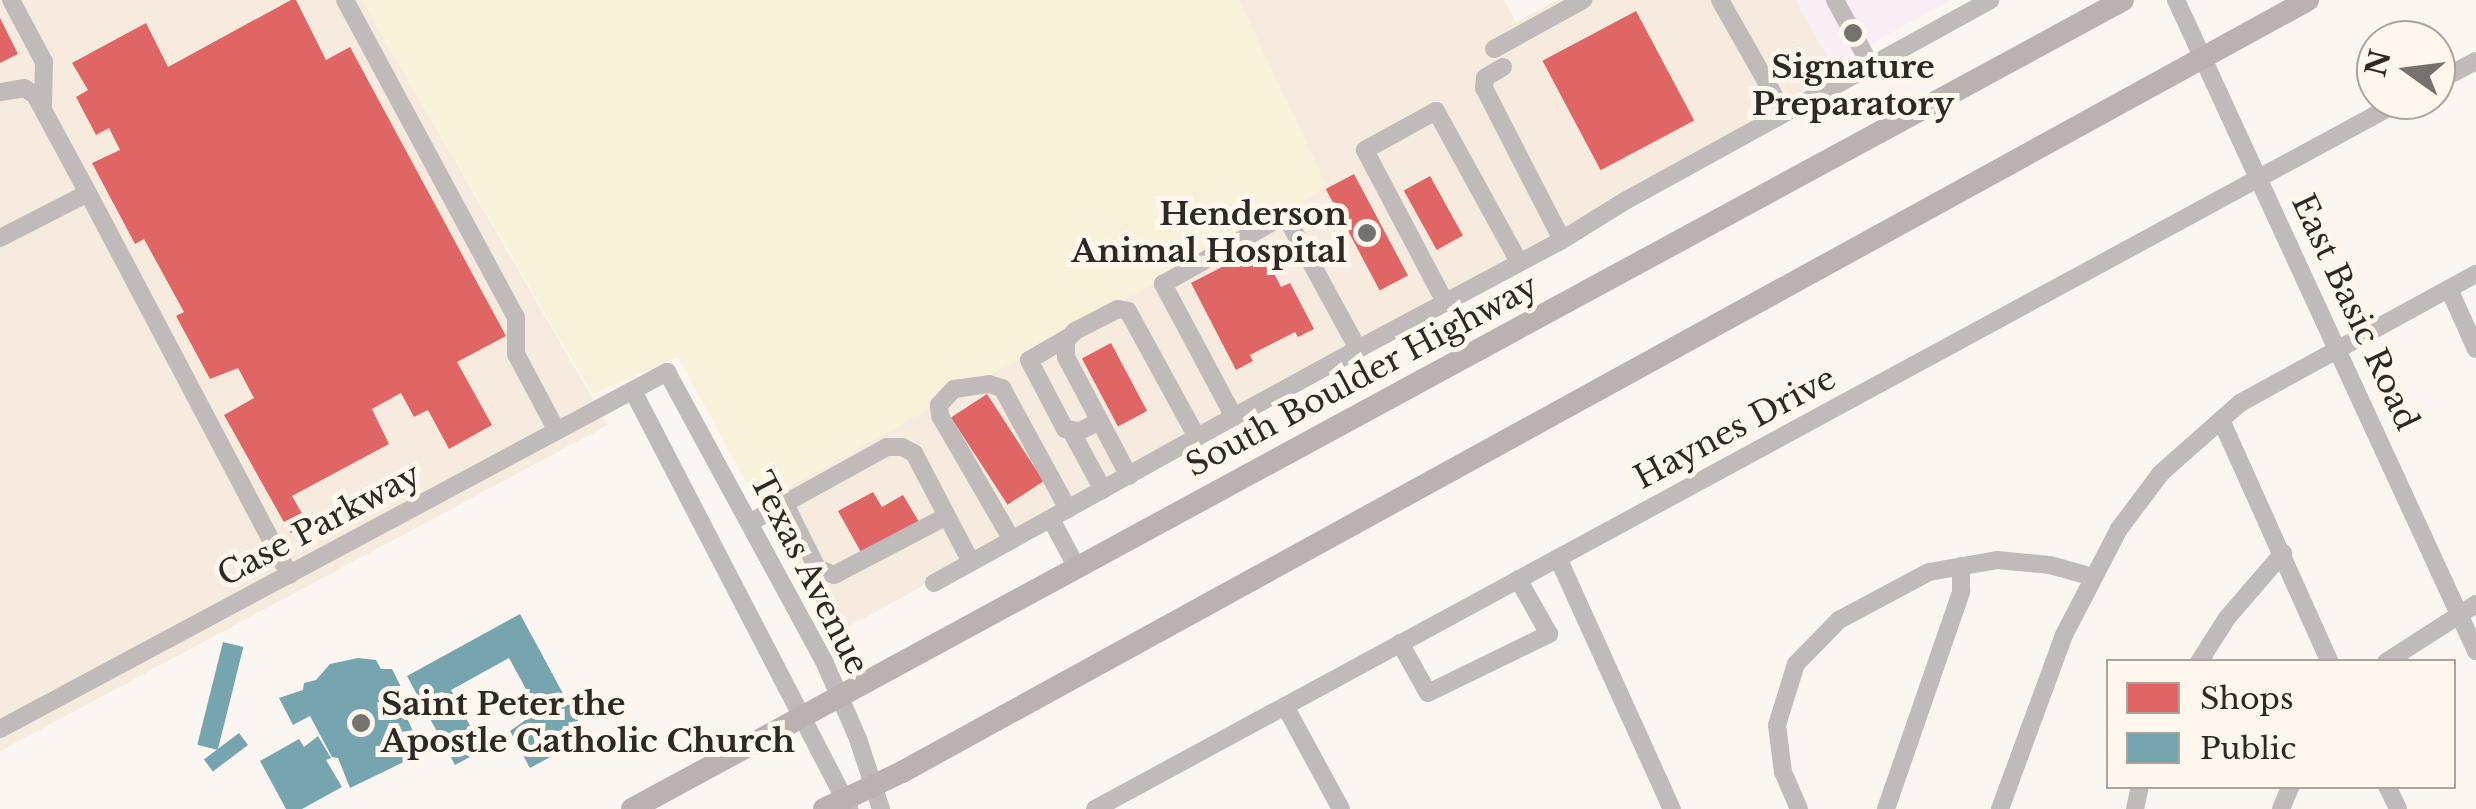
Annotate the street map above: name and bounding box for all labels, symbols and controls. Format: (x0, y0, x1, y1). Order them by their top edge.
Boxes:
north arrow (2356, 20, 2456, 120)
marker: Signature Preparatory (1842, 22, 1864, 44)
text: N (2358, 46, 2399, 80)
place label: Signature Preparatory (1752, 49, 1954, 124)
street label: East Basic Road (2284, 188, 2426, 436)
place label: Henderson Animal Hospital (1071, 196, 1347, 271)
marker: Henderson Animal Hospital (1356, 222, 1378, 244)
street label: South Boulder Highway (1179, 267, 1545, 485)
street label: Haynes Drive (1628, 359, 1842, 497)
street label: Case Parkway (211, 455, 427, 595)
street label: Texas Avenue (741, 465, 877, 681)
legend (2106, 659, 2456, 789)
text: Shops (2200, 680, 2294, 717)
place label: Saint Peter the Apostle Catholic Church (381, 686, 795, 761)
marker: Saint Peter the Apostle Catholic Church (350, 712, 372, 734)
text: Public (2200, 730, 2296, 767)

